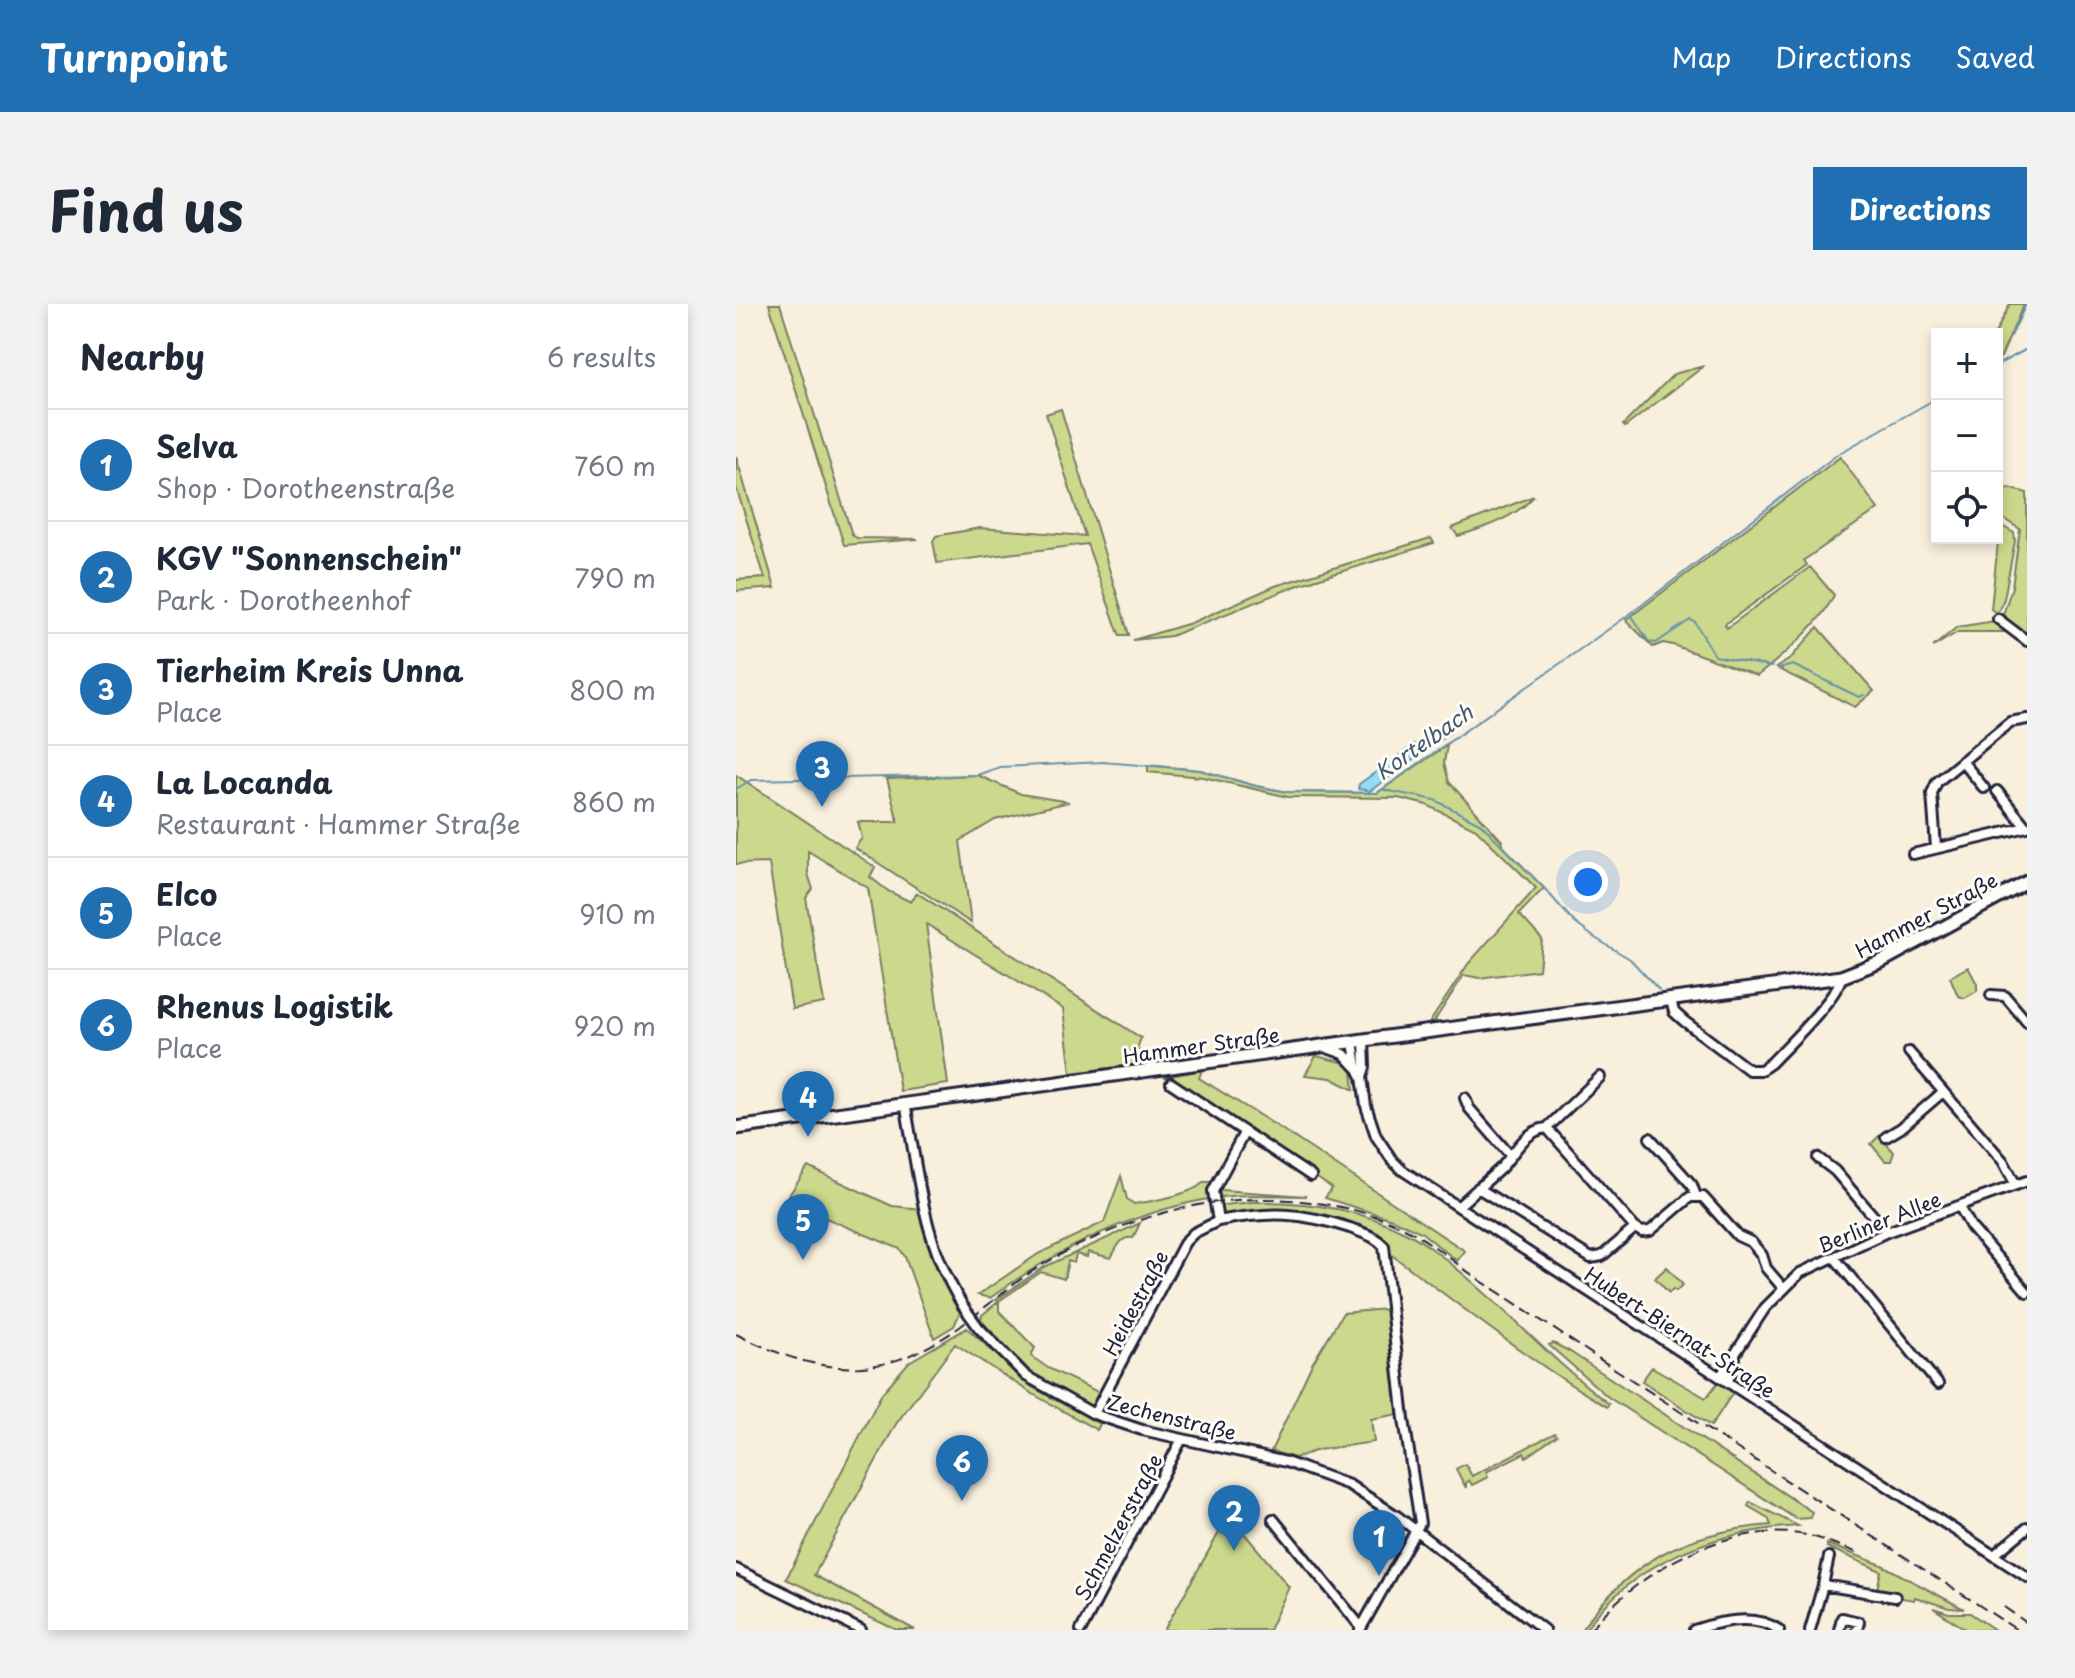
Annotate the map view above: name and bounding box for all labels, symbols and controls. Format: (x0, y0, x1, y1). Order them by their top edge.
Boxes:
text: Turnpoint (40, 28, 228, 85)
text: Map (1672, 35, 1731, 78)
text: Directions (1775, 35, 1912, 78)
text: Saved (1956, 35, 2035, 78)
text: Find us (48, 166, 244, 251)
button: Directions (1813, 167, 2027, 250)
map controls (1931, 328, 2003, 544)
button: + (1931, 328, 2003, 400)
text: Nearby (80, 330, 205, 382)
text: 6 results (547, 337, 656, 376)
button: − (1931, 400, 2003, 472)
text: Selva (156, 423, 238, 468)
text: 1 (100, 446, 112, 485)
text: 760 m (574, 446, 656, 485)
text: Shop · Dorotheenstraße (156, 468, 455, 507)
button: locate (1931, 472, 2003, 544)
text: KGV "Sonnenschein" (156, 535, 462, 580)
text: 2 (97, 558, 115, 597)
text: 790 m (575, 558, 656, 597)
text: Park · Dorotheenhof (156, 580, 410, 619)
text: Tierheim Kreis Unna (156, 647, 463, 692)
text: 3 (97, 670, 115, 709)
text: 800 m (569, 670, 656, 709)
text: Place (156, 692, 222, 731)
water label: Kortelbach (1367, 694, 1480, 787)
pin: 3 (796, 741, 848, 807)
text: La Locanda (156, 759, 333, 804)
text: 4 (97, 782, 115, 821)
text: 860 m (572, 782, 656, 821)
text: Restaurant · Hammer Straße (156, 804, 521, 843)
your location (1568, 862, 1608, 902)
street label: Hammer Straße (1849, 865, 2003, 965)
text: Elco (156, 871, 217, 916)
text: 5 (98, 894, 114, 933)
text: 910 m (579, 894, 656, 933)
text: Place (156, 916, 222, 955)
text: Rhenus Logistik (156, 983, 393, 1028)
text: 6 (97, 1006, 115, 1045)
text: 920 m (574, 1006, 656, 1045)
street label: Hammer Straße (1121, 1019, 1281, 1071)
text: Place (156, 1028, 222, 1067)
pin: 4 (782, 1071, 834, 1137)
street label: Berliner Allee (1813, 1184, 1945, 1260)
pin: 5 (777, 1194, 829, 1260)
street label: Heidestraße (1095, 1245, 1175, 1361)
street label: Hubert-Biernat-Straße (1579, 1259, 1781, 1405)
street label: Zechenstraße (1105, 1387, 1239, 1447)
pin: 6 (936, 1435, 988, 1501)
street label: Schmelzerstraße (1067, 1448, 1169, 1606)
pin: 2 (1208, 1485, 1260, 1551)
pin: 1 (1353, 1510, 1405, 1576)

